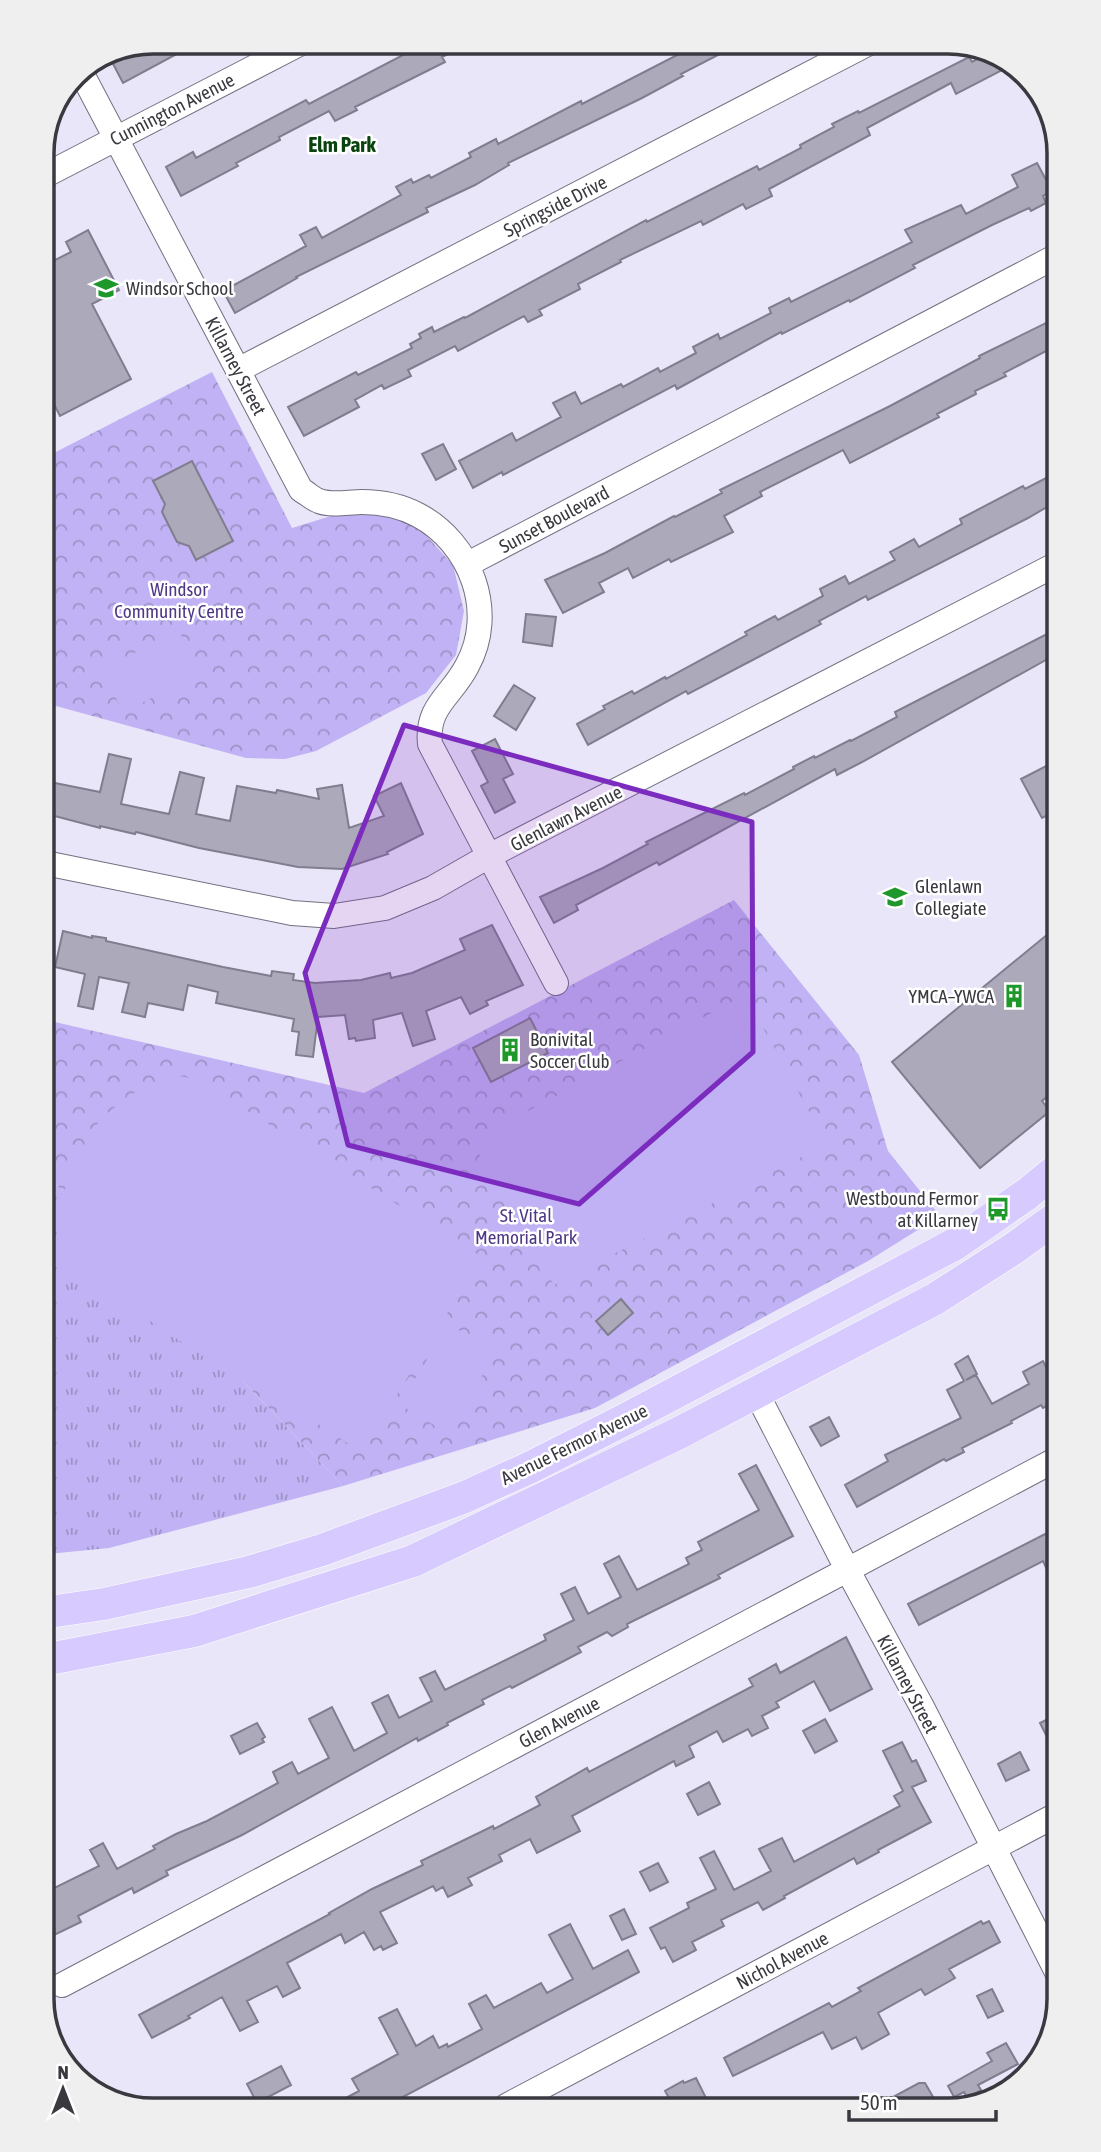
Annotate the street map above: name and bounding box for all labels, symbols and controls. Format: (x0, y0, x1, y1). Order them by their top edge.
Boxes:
street label: Cunnington Avenue (106, 68, 238, 150)
district label: Elm Park (308, 132, 377, 156)
street label: Springside Drive (500, 171, 610, 241)
school or university icon: Windsor School (92, 274, 120, 302)
place label: Windsor School (126, 277, 233, 299)
street label: Killarney Street (201, 313, 271, 419)
street label: Sunset Boulevard (495, 481, 613, 557)
park label: Windsor Community Centre (114, 578, 244, 622)
street label: Glenlawn Avenue (506, 780, 626, 856)
place label: Glenlawn Collegiate (915, 875, 986, 919)
school or university icon: Glenlawn Collegiate (881, 883, 909, 911)
building icon: YMCA–YWCA (1000, 982, 1028, 1010)
place label: YMCA–YWCA (909, 985, 995, 1007)
place label: Bonivital Soccer Club (530, 1028, 610, 1072)
building icon: Bonivital Soccer Club (496, 1036, 524, 1064)
place label: Westbound Fermor at Killarney (846, 1187, 978, 1231)
bus stop icon: Westbound Fermor at Killarney (984, 1195, 1012, 1223)
park label: St. Vital Memorial Park (475, 1204, 578, 1248)
street label: Avenue Fermor Avenue (497, 1399, 651, 1489)
street label: Killarney Street (873, 1631, 943, 1737)
street label: Glen Avenue (515, 1692, 603, 1752)
street label: Nichol Avenue (732, 1927, 832, 1993)
north arrow (28, 2054, 98, 2124)
text: N (57, 2061, 69, 2083)
scale bar (849, 2078, 996, 2122)
text: 50 m (860, 2090, 898, 2114)

